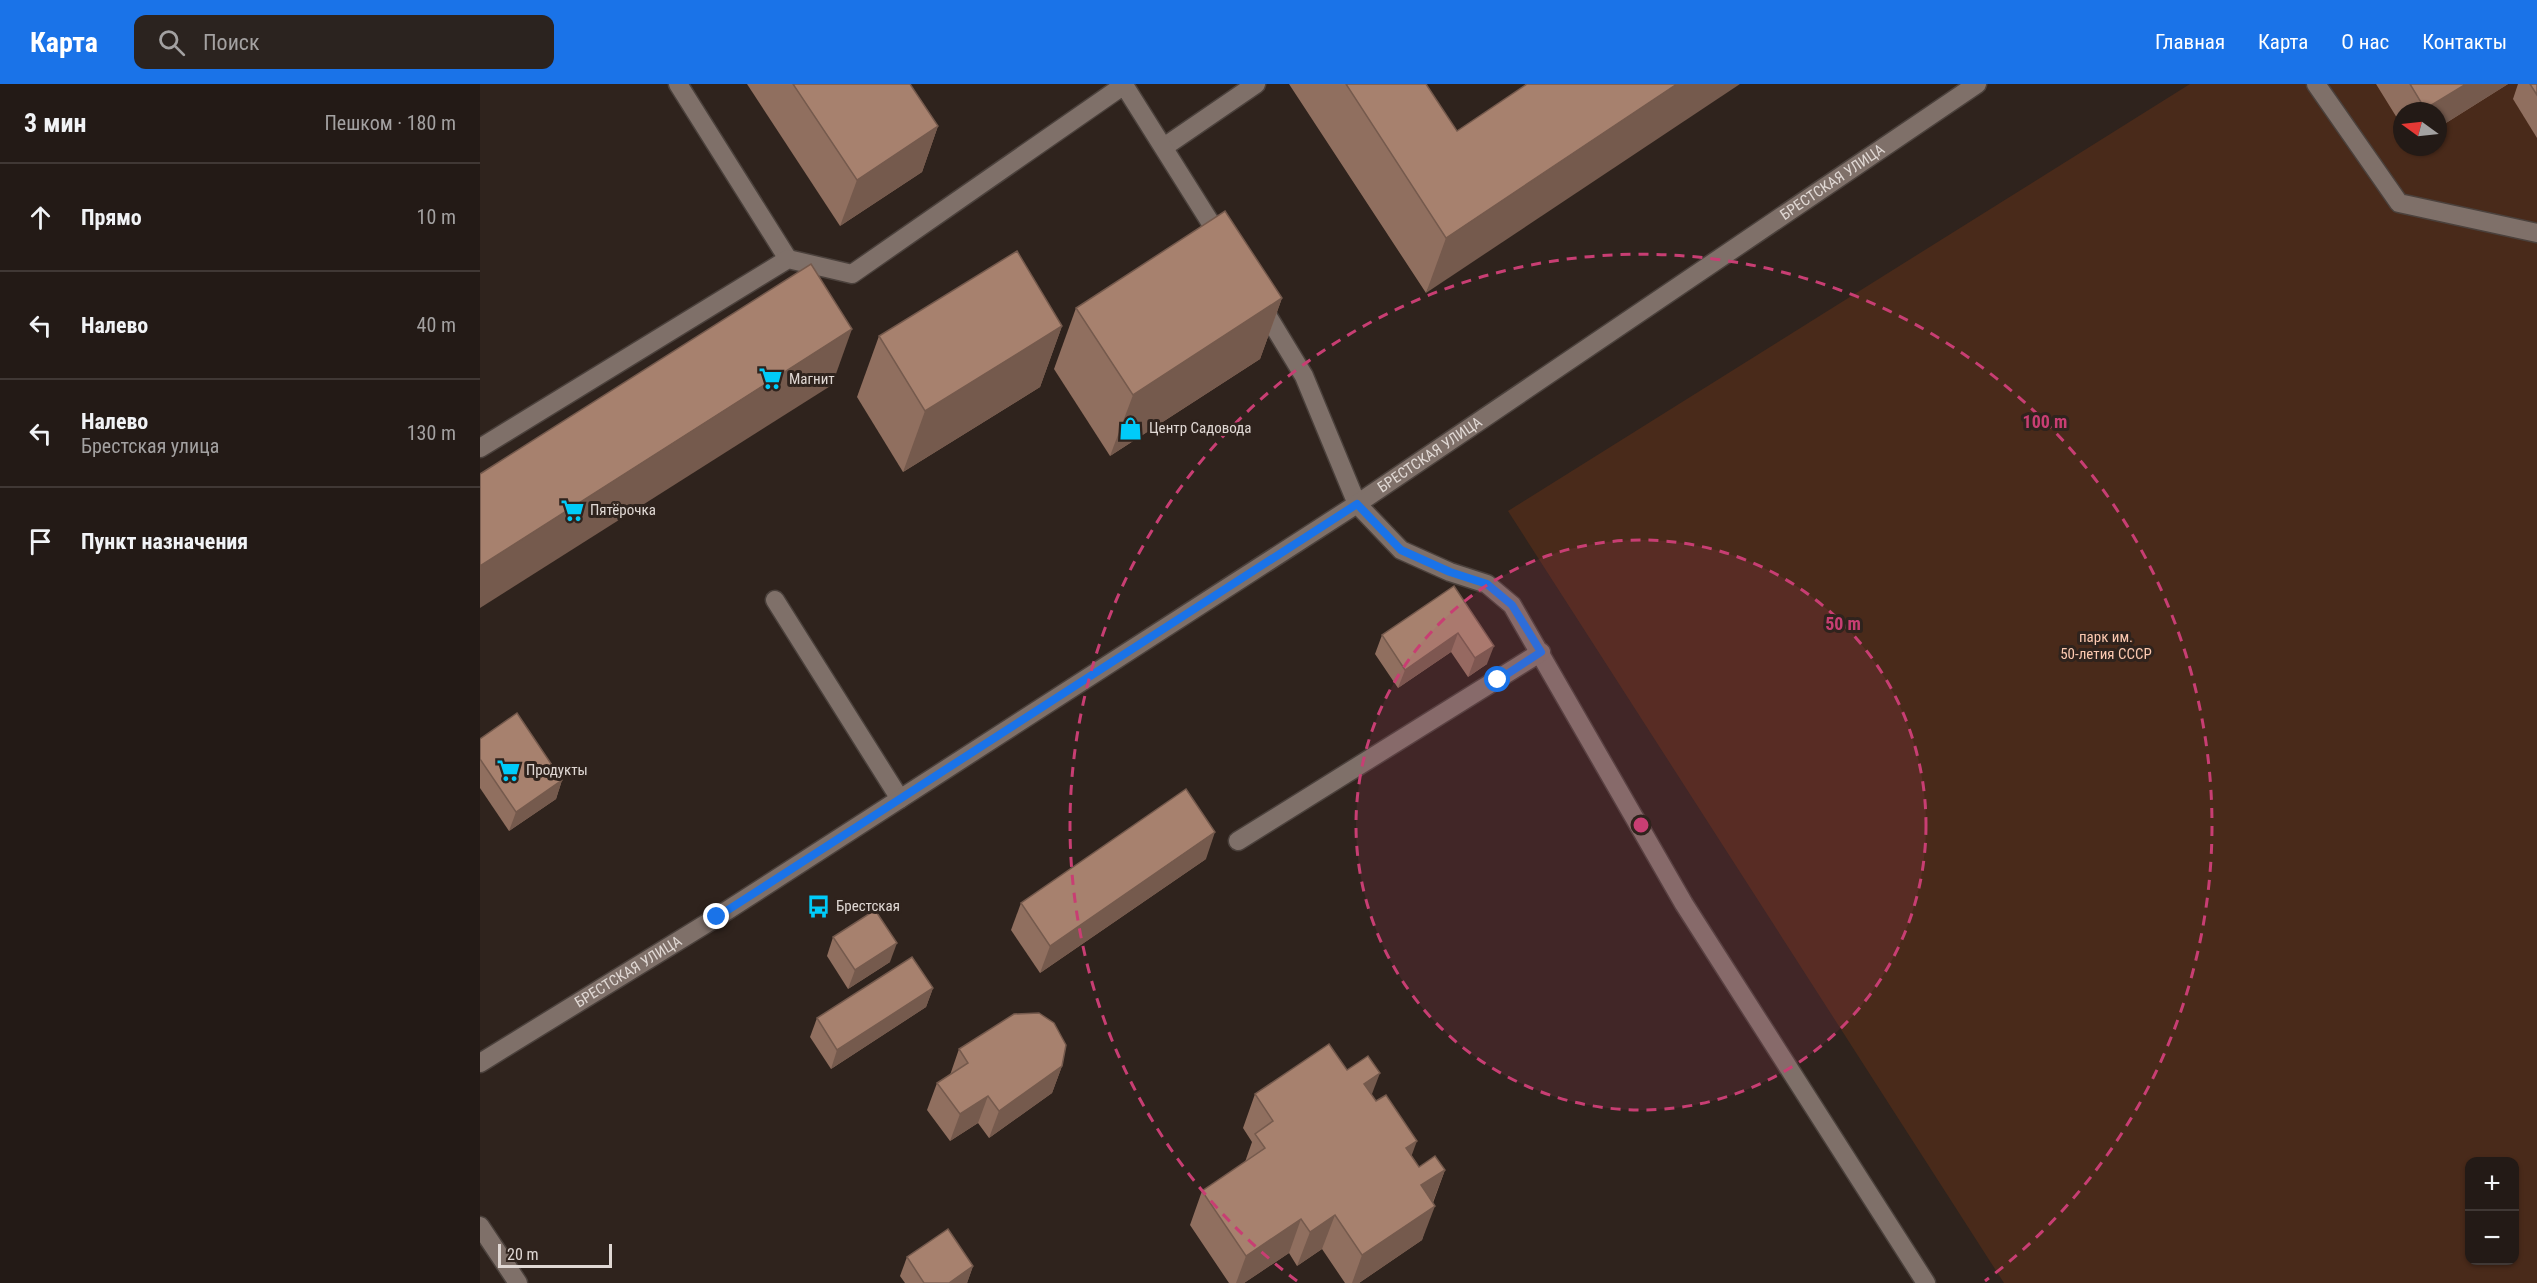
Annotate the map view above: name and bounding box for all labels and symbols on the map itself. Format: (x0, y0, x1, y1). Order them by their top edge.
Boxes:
north arrow (2393, 102, 2447, 156)
street label: БРЕСТСКАЯ УЛИЦА (1777, 140, 1888, 224)
supermarket icon: Магнит (758, 366, 784, 392)
place label: Магнит (789, 370, 835, 388)
text: 100 m (2023, 411, 2067, 432)
street label: БРЕСТСКАЯ УЛИЦА (1374, 413, 1486, 496)
shop icon: Центр Садовода (1118, 415, 1144, 441)
place label: Центр Садовода (1149, 419, 1252, 437)
supermarket icon: Пятёрочка (559, 497, 585, 523)
place label: Пятёрочка (590, 501, 656, 519)
text: 50 m (1825, 613, 1861, 634)
park label: парк им. 50-летия СССР (2060, 628, 2152, 663)
route start (1484, 666, 1510, 692)
supermarket icon: Продукты (495, 757, 521, 783)
place label: Продукты (526, 761, 588, 779)
centre of rings (1631, 815, 1651, 835)
bus stop icon: Брестская (805, 893, 831, 919)
place label: Брестская (836, 897, 900, 915)
route end (703, 903, 729, 929)
street label: БРЕСТСКАЯ УЛИЦА (571, 932, 685, 1011)
scale bar (498, 1241, 612, 1268)

